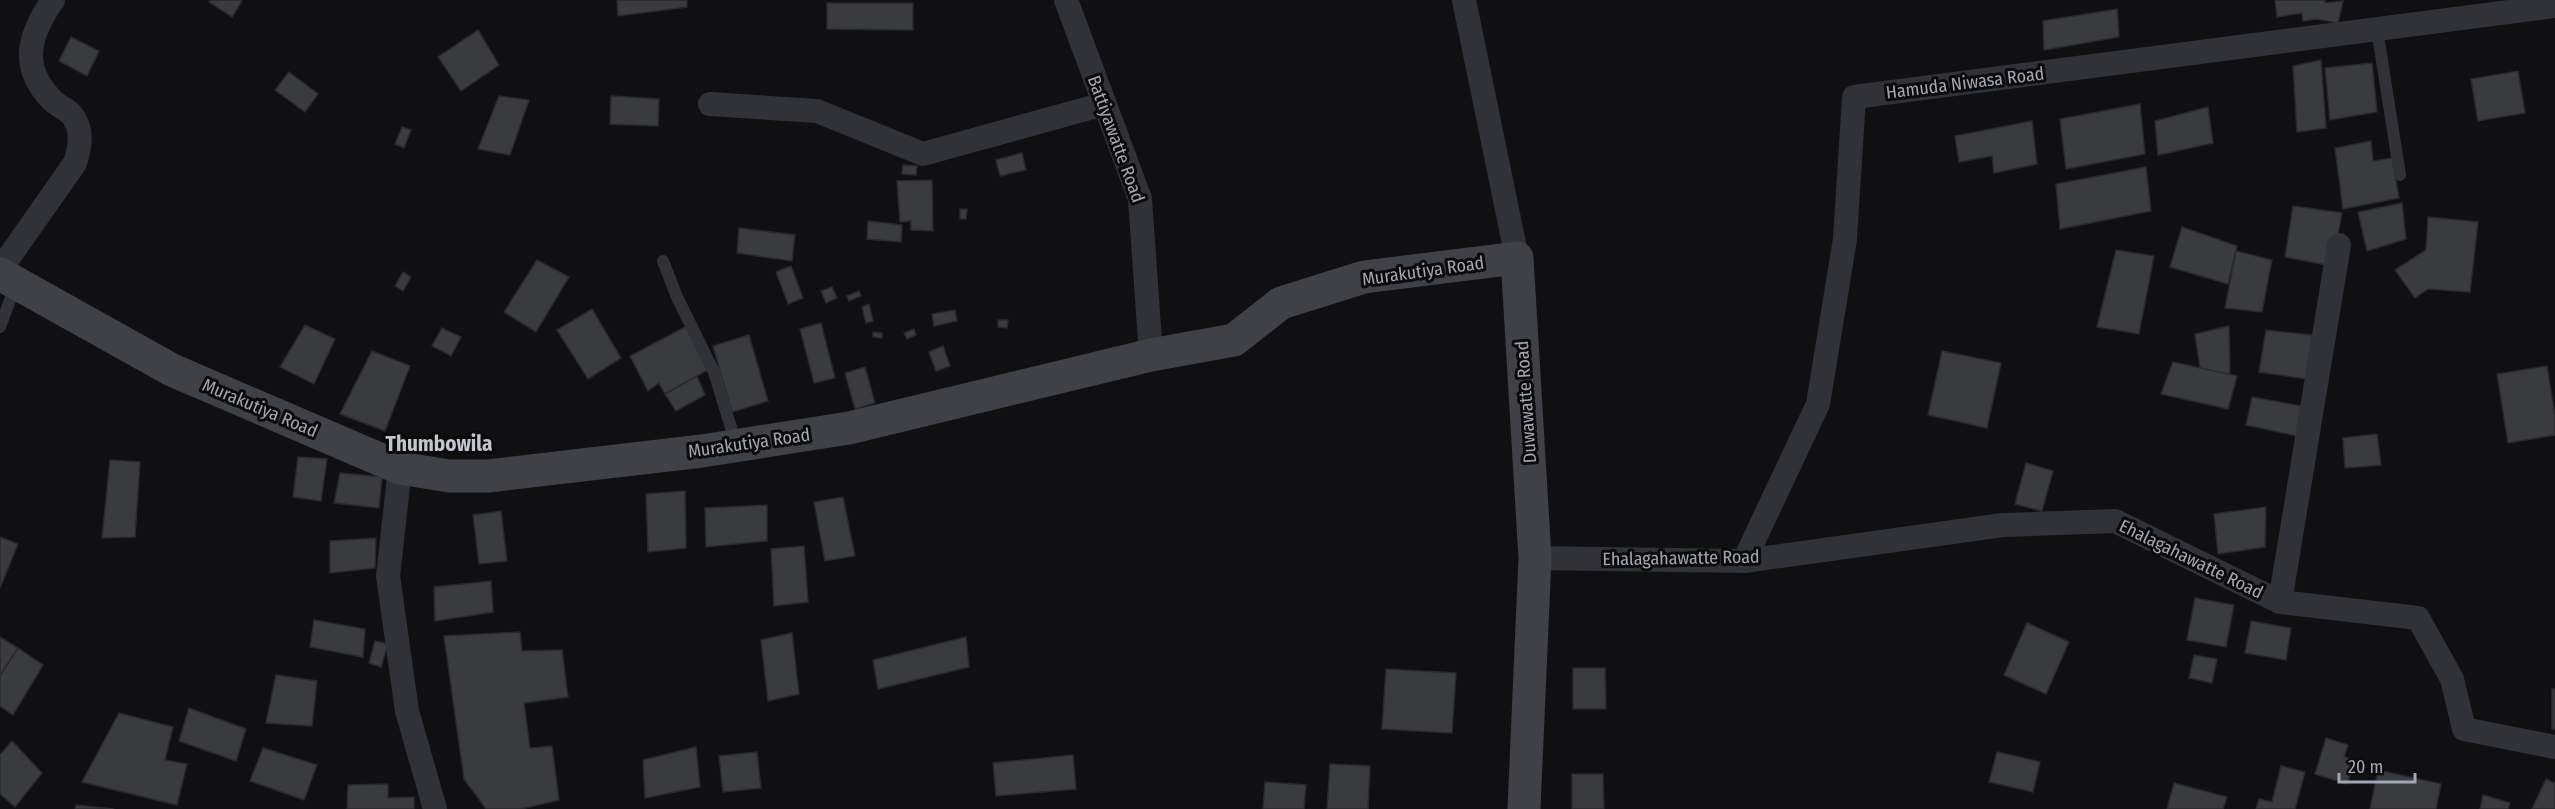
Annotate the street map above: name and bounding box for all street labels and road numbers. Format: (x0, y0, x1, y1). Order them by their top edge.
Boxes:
street label: Hamuda Niwasa Road (1885, 62, 2045, 104)
street label: Battiyawatte Road (1083, 72, 1149, 206)
street label: Murakutiya Road (1361, 252, 1485, 290)
street label: Duwawatte Road (1511, 340, 1541, 464)
street label: Murakutiya Road (199, 374, 321, 442)
street label: Murakutiya Road (687, 424, 811, 462)
street label: Ehalagahawatte Road (2115, 515, 2267, 603)
street label: Ehalagahawatte Road (1602, 546, 1760, 570)

